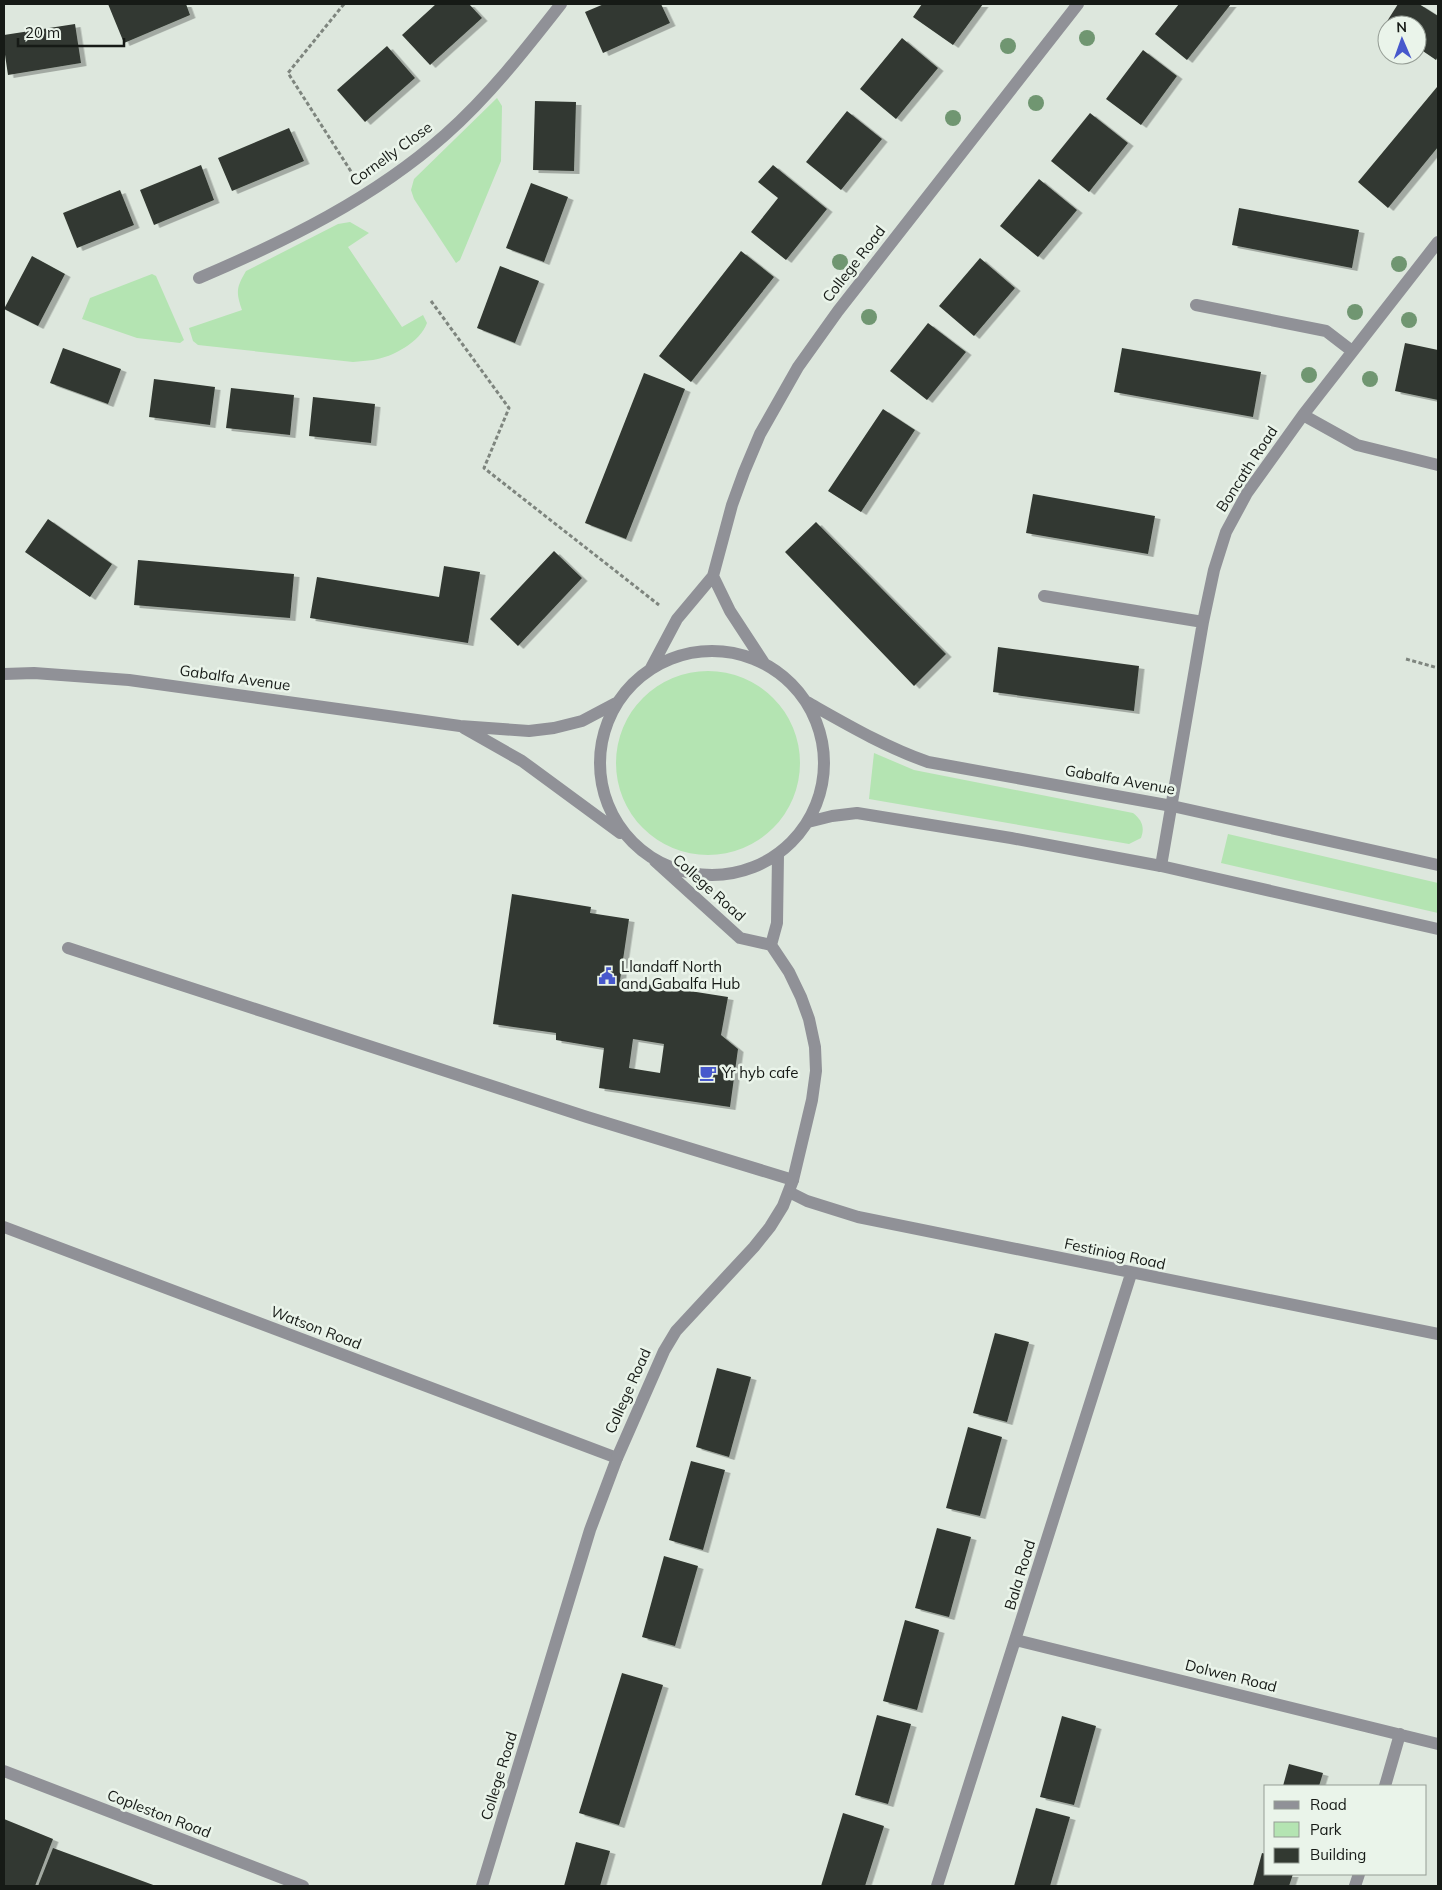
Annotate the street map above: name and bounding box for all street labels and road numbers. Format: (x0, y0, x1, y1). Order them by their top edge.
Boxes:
street label: Cornelly Close (346, 117, 436, 190)
street label: College Road (818, 222, 889, 306)
street label: Boncath Road (1212, 422, 1281, 515)
street label: Gabalfa Avenue (178, 660, 292, 695)
street label: Gabalfa Avenue (1063, 760, 1177, 799)
street label: College Road (669, 850, 750, 925)
street label: Festiniog Road (1063, 1233, 1168, 1274)
street label: Watson Road (268, 1302, 364, 1354)
street label: College Road (600, 1345, 655, 1436)
street label: Bala Road (1000, 1537, 1039, 1612)
street label: Dolwen Road (1183, 1655, 1279, 1696)
street label: College Road (476, 1729, 521, 1822)
street label: Copleston Road (105, 1785, 214, 1842)

